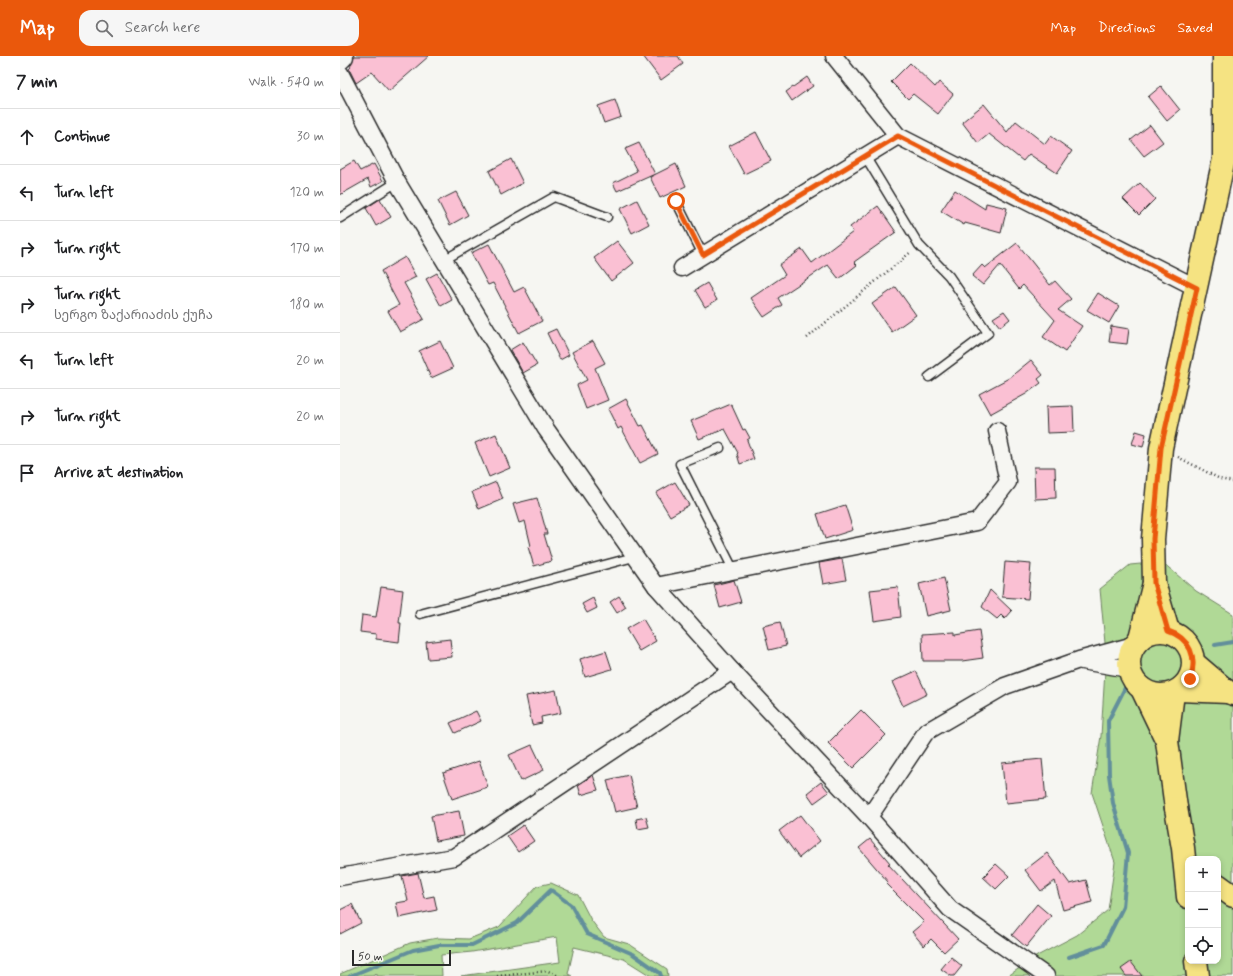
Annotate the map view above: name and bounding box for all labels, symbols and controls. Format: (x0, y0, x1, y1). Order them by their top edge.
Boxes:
search box (79, 10, 359, 46)
text: Map (20, 16, 55, 41)
icon: search (93, 17, 115, 39)
text: Search here (125, 18, 200, 38)
text: Map (1050, 19, 1076, 37)
text: Directions (1098, 19, 1156, 37)
text: Saved (1178, 19, 1213, 37)
text: 7 min (16, 71, 58, 93)
text: Walk · 540 m (249, 74, 324, 91)
icon: ahead (16, 126, 38, 148)
text: Continue (54, 127, 110, 147)
text: 30 m (297, 128, 324, 145)
icon: left (16, 182, 38, 204)
text: Turn left (54, 183, 114, 203)
text: 120 m (290, 184, 324, 201)
route start (667, 192, 685, 210)
icon: right (16, 238, 38, 260)
text: Turn right (54, 239, 121, 259)
text: 170 m (290, 240, 324, 257)
text: Turn right (54, 285, 121, 305)
icon: right (16, 294, 38, 316)
text: 180 m (289, 296, 324, 313)
text: სერგო ზაქარიაძის ქუჩა (54, 307, 213, 324)
icon: left (16, 350, 38, 372)
text: Turn left (54, 351, 114, 371)
text: 20 m (296, 352, 324, 369)
icon: right (16, 406, 38, 428)
text: Turn right (54, 407, 121, 427)
text: 20 m (296, 408, 324, 425)
icon: arrive (16, 462, 38, 484)
text: Arrive at destination (54, 463, 183, 483)
route end (1181, 670, 1199, 688)
map controls (1185, 856, 1221, 964)
button: + (1185, 856, 1221, 892)
button: − (1185, 892, 1221, 928)
button: locate (1185, 928, 1221, 964)
scale bar (352, 948, 451, 967)
text: 50 m (358, 950, 383, 964)

